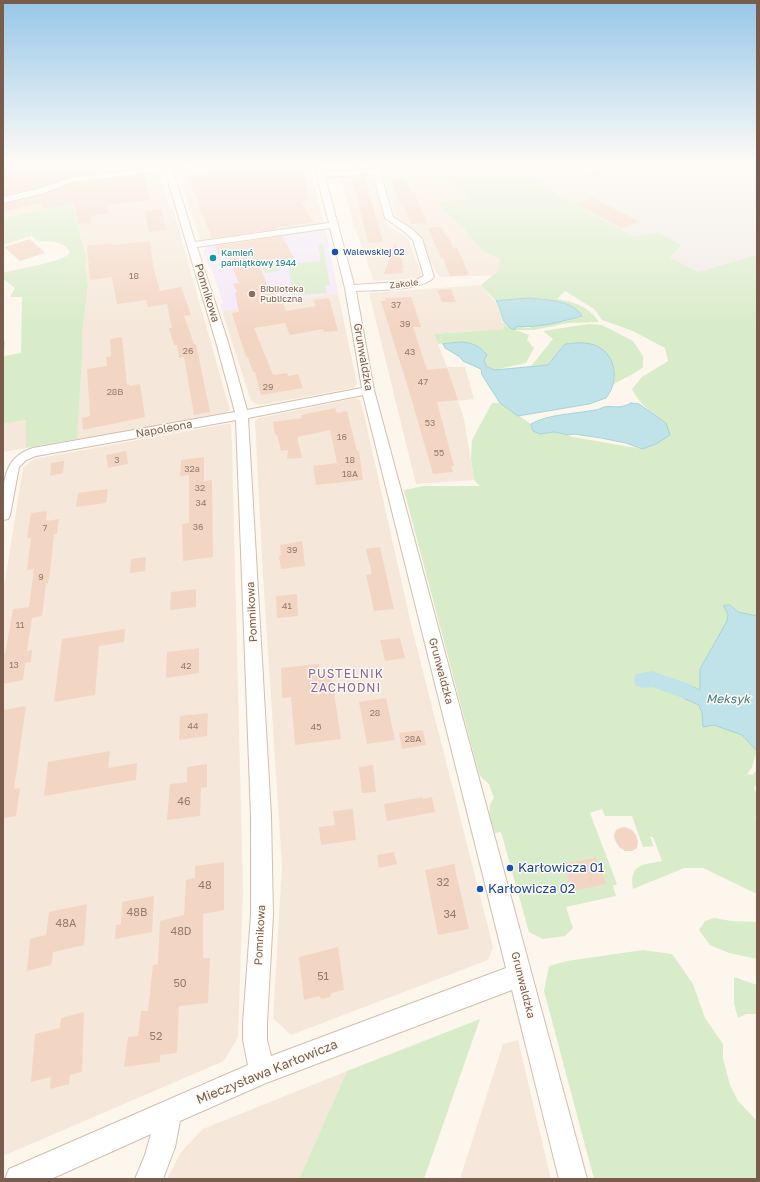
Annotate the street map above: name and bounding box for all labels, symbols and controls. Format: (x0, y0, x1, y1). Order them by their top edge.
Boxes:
marker: Walewskiej 02 (330, 247, 340, 257)
place label: Walewskiej 02 (343, 247, 405, 257)
place label: Kamień pamiątkowy 1944 (221, 248, 296, 269)
marker: Kamień pamiątkowy 1944 (208, 253, 218, 263)
street label: Pomnikowa (192, 262, 222, 324)
house number: 18 (129, 271, 139, 281)
street label: Zakole (389, 277, 419, 291)
place label: Biblioteka Publiczna (260, 284, 304, 305)
marker: Biblioteka Publiczna (247, 289, 257, 299)
house number: 37 (391, 300, 401, 310)
house number: 39 (400, 319, 410, 329)
street label: Grunwaldzka (351, 322, 375, 392)
house number: 26 (183, 346, 193, 356)
house number: 43 (405, 347, 415, 357)
house number: 47 (418, 377, 428, 387)
house number: 29 (263, 382, 273, 392)
house number: 28B (107, 387, 123, 397)
street label: Napoleona (135, 418, 193, 440)
house number: 53 (425, 418, 435, 428)
house number: 16 (337, 432, 347, 442)
house number: 55 (434, 448, 444, 458)
house number: 3 (114, 455, 120, 465)
house number: 18 (345, 455, 355, 465)
house number: 32a (184, 464, 200, 474)
house number: 18A (342, 469, 358, 479)
house number: 32 (195, 483, 205, 493)
house number: 34 (196, 498, 206, 508)
house number: 36 (193, 522, 203, 532)
house number: 7 (43, 523, 47, 533)
house number: 39 (287, 545, 297, 555)
house number: 9 (38, 572, 44, 582)
street label: Pomnikowa (244, 581, 260, 643)
house number: 41 (282, 601, 292, 611)
house number: 11 (16, 620, 24, 630)
street label: Grunwaldzka (426, 636, 456, 706)
house number: 13 (9, 660, 19, 670)
house number: 42 (181, 661, 191, 671)
district label: PUSTELNIK ZACHODNI (308, 667, 384, 695)
water label: Meksyk (706, 692, 750, 706)
house number: 28 (370, 708, 380, 718)
house number: 44 (188, 721, 198, 731)
house number: 45 (311, 722, 321, 732)
house number: 28A (405, 734, 421, 744)
house number: 46 (177, 795, 191, 809)
place label: Karłowicza 01 (518, 860, 604, 876)
marker: Karłowicza 01 (505, 863, 515, 873)
house number: 32 (437, 876, 449, 890)
house number: 48 (198, 879, 212, 893)
place label: Karłowicza 02 (488, 881, 575, 897)
marker: Karłowicza 02 (475, 884, 485, 894)
street label: Pomnikowa (252, 904, 268, 966)
house number: 48B (127, 906, 147, 920)
house number: 34 (443, 908, 457, 922)
house number: 48A (56, 917, 76, 931)
house number: 48D (170, 925, 192, 939)
street label: Grunwaldzka (508, 950, 538, 1020)
house number: 51 (317, 970, 329, 984)
house number: 50 (173, 977, 187, 991)
house number: 52 (150, 1030, 162, 1044)
street label: Mieczysława Karłowicza (194, 1036, 340, 1108)

